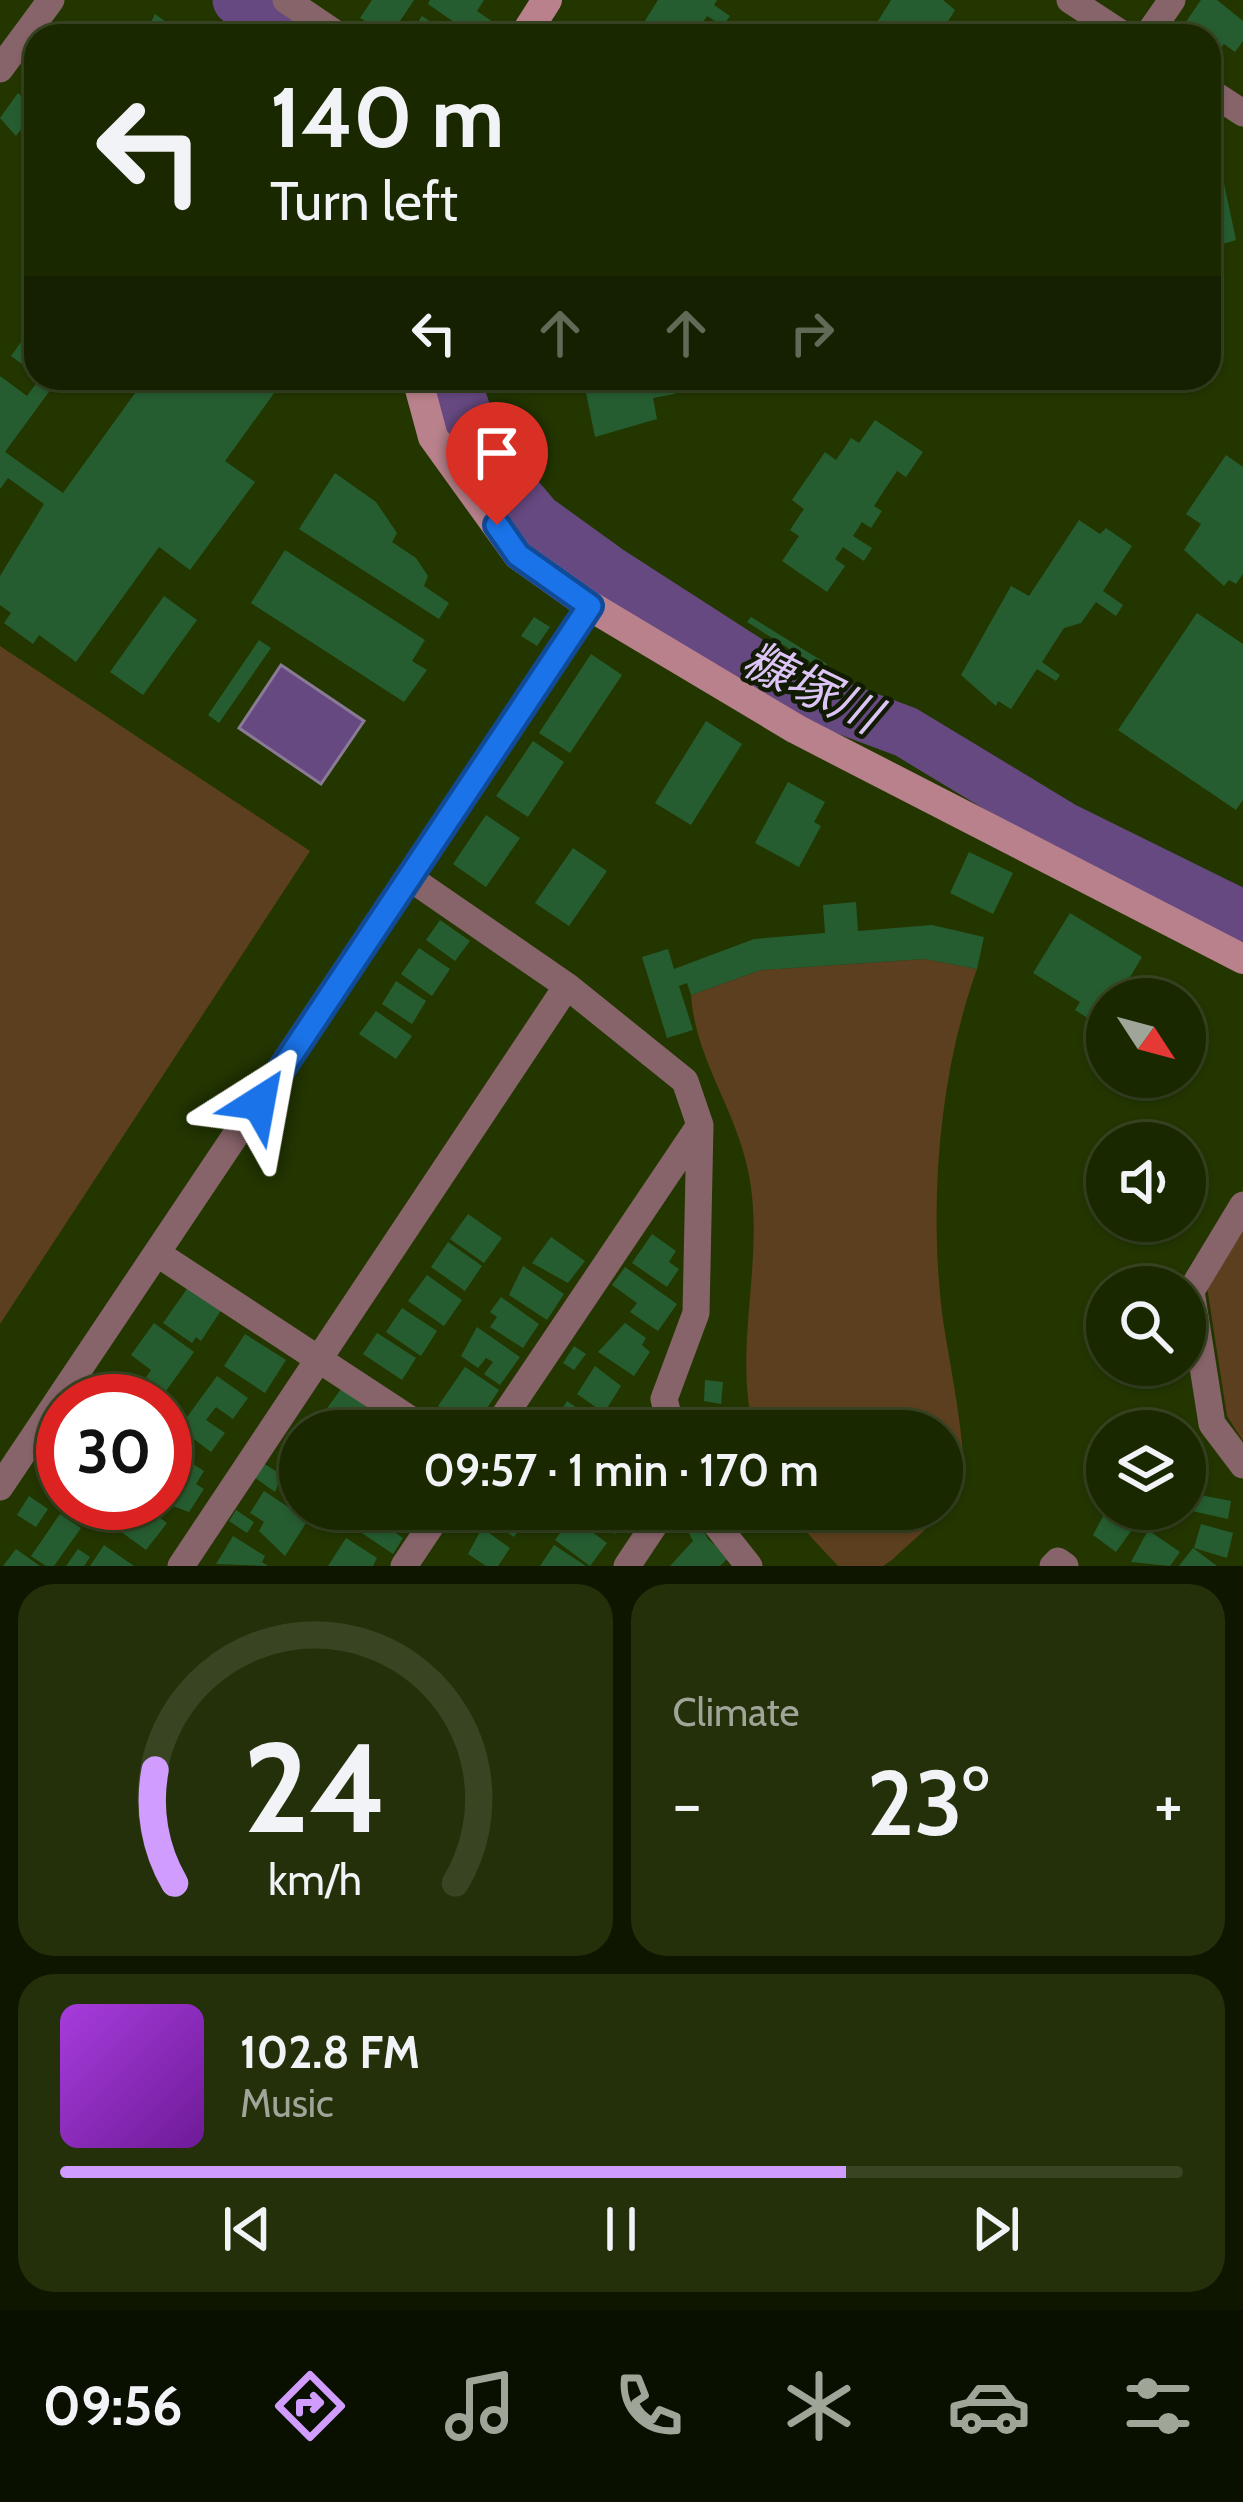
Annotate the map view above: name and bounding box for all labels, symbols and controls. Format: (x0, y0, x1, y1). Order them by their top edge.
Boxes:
text: 140 m (270, 66, 504, 168)
icon: left (72, 72, 228, 228)
text: Turn left (270, 168, 458, 234)
icon: left (401, 300, 467, 366)
icon: ahead (527, 300, 593, 366)
icon: ahead (653, 300, 719, 366)
icon: right (779, 300, 845, 366)
pin (446, 402, 548, 525)
icon: arrive (464, 420, 530, 486)
water label: 糠塚川 (735, 629, 894, 747)
north arrow (1086, 978, 1206, 1098)
map controls (1086, 978, 1206, 1530)
position arrow (196, 1040, 322, 1166)
button: sound (1086, 1122, 1206, 1242)
button: search (1086, 1266, 1206, 1386)
speed limit sign: 30 (36, 1374, 192, 1530)
button: layers (1086, 1410, 1206, 1530)
text: 09:57 · 1 min · 170 m (423, 1443, 819, 1497)
text: Climate (673, 1688, 799, 1736)
text: 24 (243, 1712, 387, 1863)
text: 23° (867, 1748, 989, 1858)
text: − (673, 1763, 702, 1844)
text: + (1154, 1763, 1183, 1844)
text: km/h (268, 1854, 362, 1906)
text: 102.8 FM (240, 2025, 420, 2079)
text: Music (240, 2079, 334, 2127)
icon: previous (214, 2196, 280, 2262)
icon: pause (588, 2196, 654, 2262)
icon: next (963, 2196, 1029, 2262)
icon: directions (268, 2364, 352, 2448)
icon: music (438, 2364, 522, 2448)
icon: phone (607, 2364, 691, 2448)
icon: climate (777, 2364, 861, 2448)
icon: car (947, 2364, 1031, 2448)
icon: filters (1116, 2364, 1200, 2448)
text: 09:56 (43, 2373, 183, 2439)

